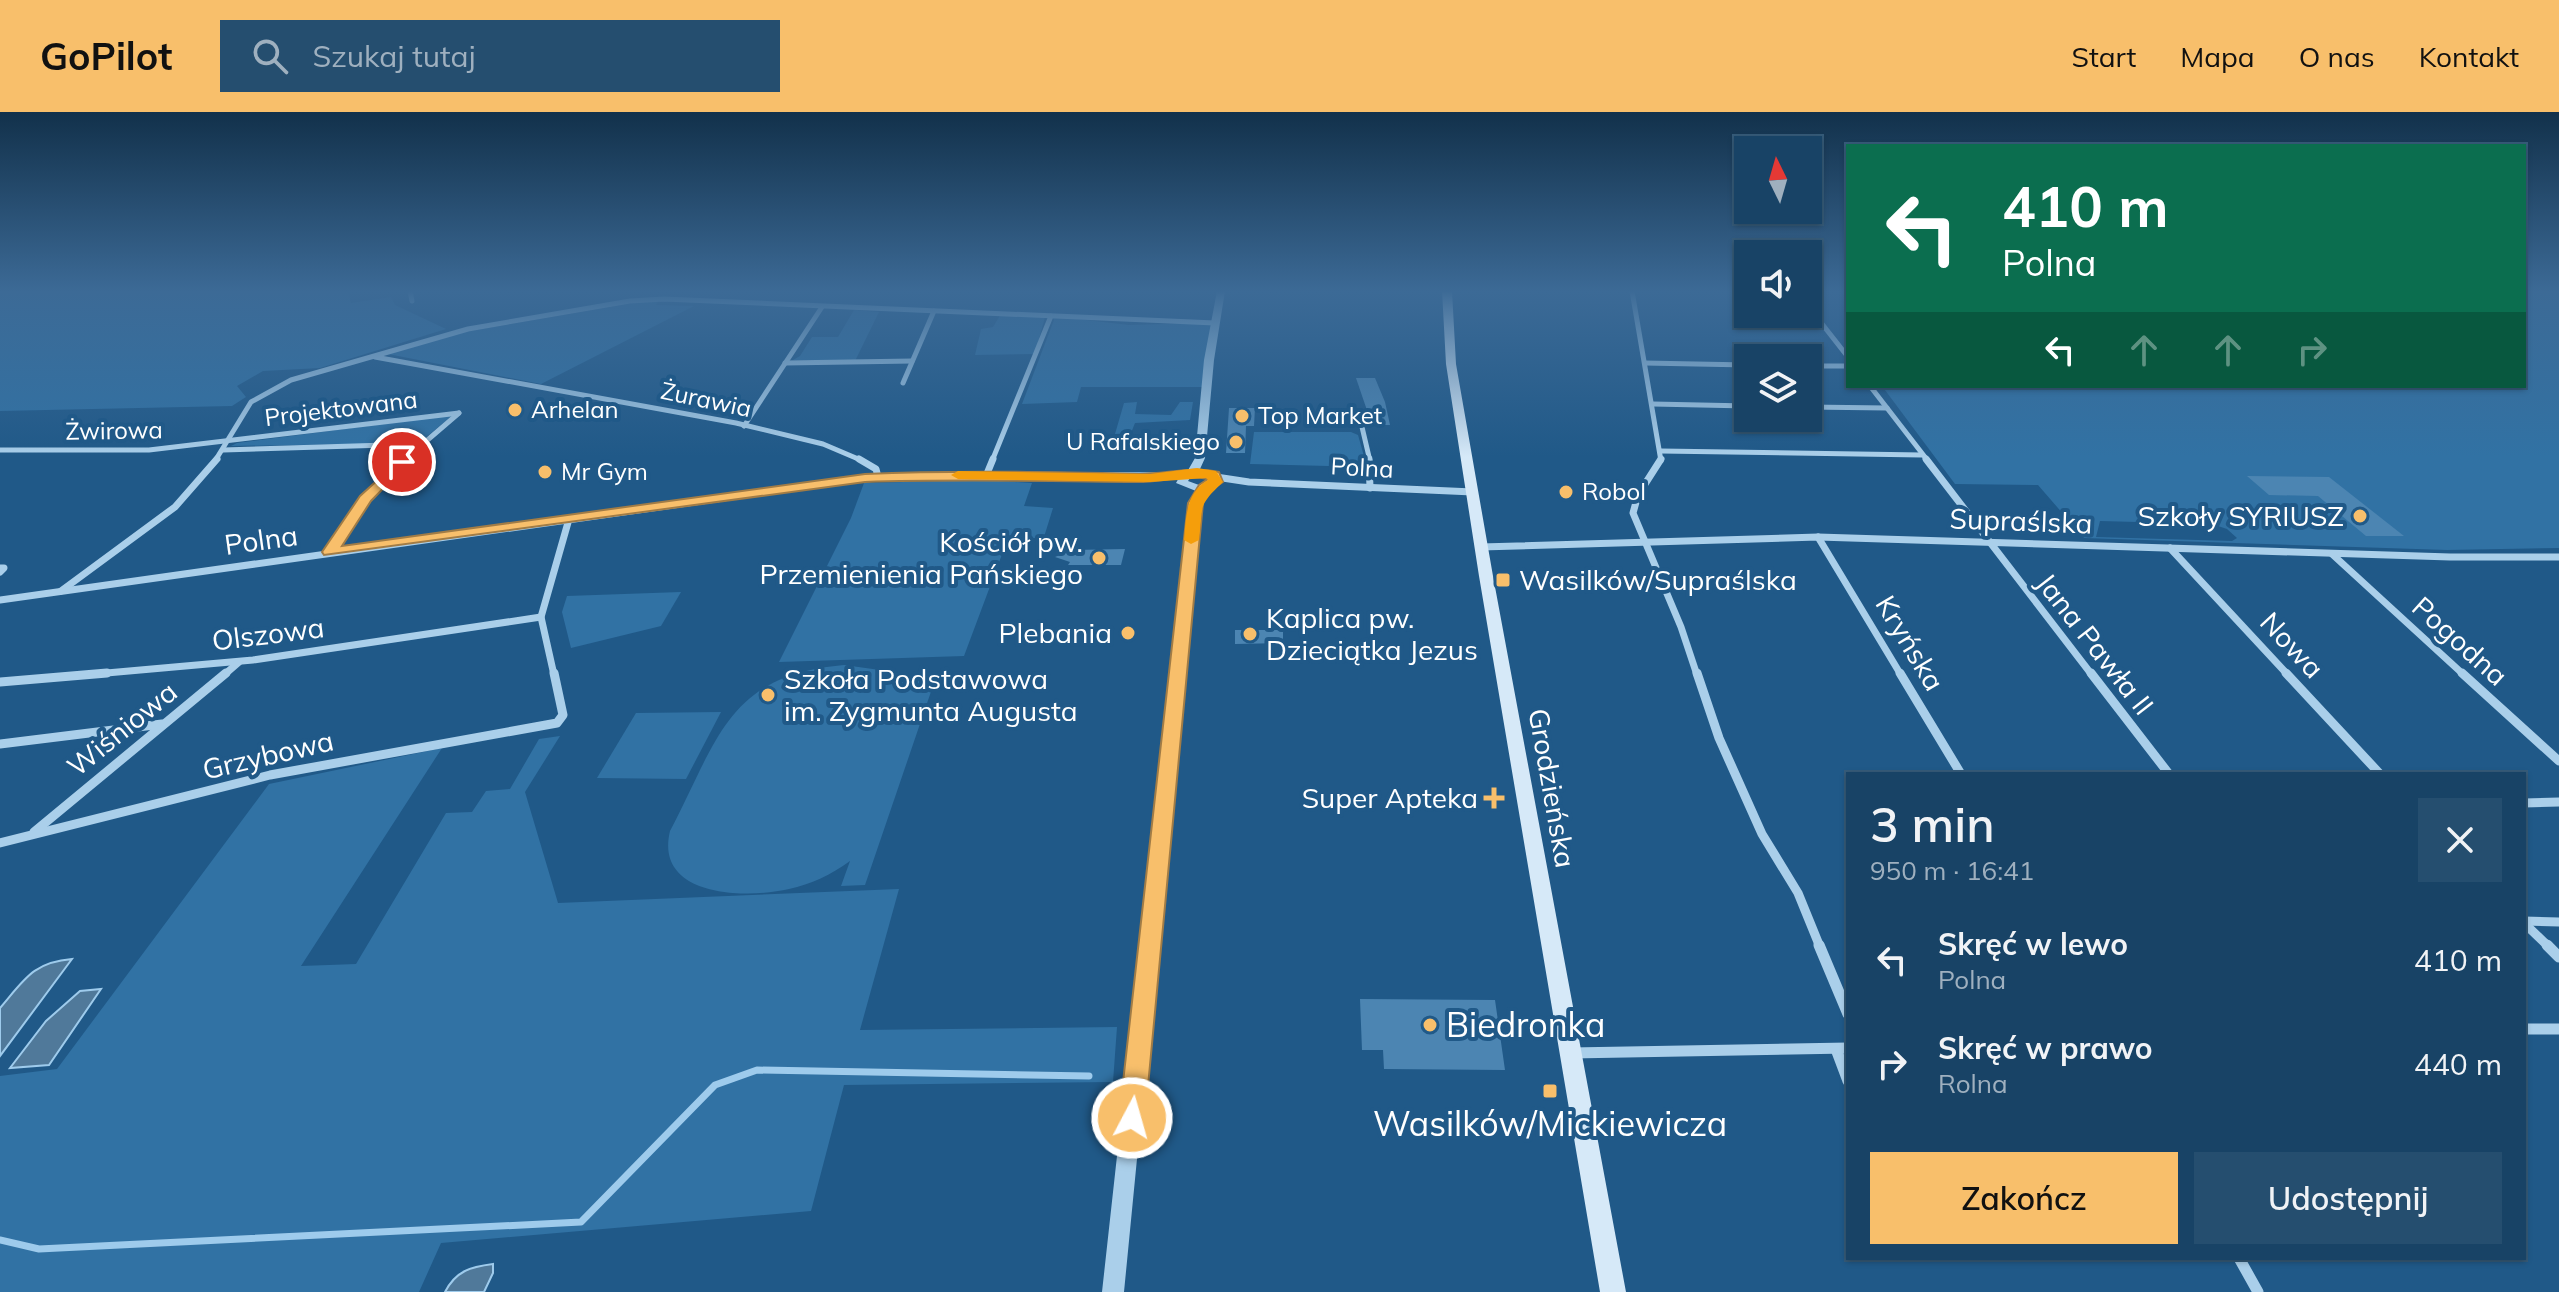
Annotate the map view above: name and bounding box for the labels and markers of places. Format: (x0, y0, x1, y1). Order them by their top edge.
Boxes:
place label: Arhelan (531, 394, 619, 424)
place label: Top Market (1258, 400, 1382, 430)
marker: Arhelan (506, 401, 524, 419)
marker: Top Market (1233, 407, 1251, 425)
place label: U Rafalskiego (1066, 426, 1220, 456)
pin (368, 428, 436, 496)
marker: U Rafalskiego (1227, 433, 1245, 451)
place label: Mr Gym (561, 456, 648, 486)
marker: Mr Gym (536, 463, 554, 481)
place label: Robol (1582, 476, 1646, 506)
marker: Robol (1557, 483, 1575, 501)
place label: Szkoły SYRIUSZ (2138, 498, 2344, 533)
marker: Szkoły SYRIUSZ (2351, 507, 2369, 525)
place label: Kościół pw. Przemienienia Pańskiego (760, 524, 1083, 591)
marker: Kościół pw. Przemienienia Pańskiego (1090, 549, 1108, 567)
place label: Wasilków/Supraślska (1519, 562, 1797, 597)
marker: Wasilków/Supraślska (1494, 571, 1512, 589)
place label: Kaplica pw. Dzieciątka Jezus (1266, 600, 1478, 667)
place label: Plebania (998, 615, 1112, 650)
marker: Plebania (1119, 624, 1137, 642)
marker: Kaplica pw. Dzieciątka Jezus (1241, 625, 1259, 643)
place label: Szkoła Podstawowa im. Zygmunta Augusta (784, 661, 1078, 728)
marker: Szkoła Podstawowa im. Zygmunta Augusta (759, 686, 777, 704)
place label: Super Apteka (1302, 780, 1478, 815)
marker: Super Apteka (1485, 789, 1503, 807)
place label: Biedronka (1446, 1003, 1605, 1046)
marker: Biedronka (1421, 1016, 1439, 1034)
marker: Wasilków/Mickiewicza (1541, 1082, 1559, 1100)
place label: Wasilków/Mickiewicza (1373, 1102, 1727, 1145)

